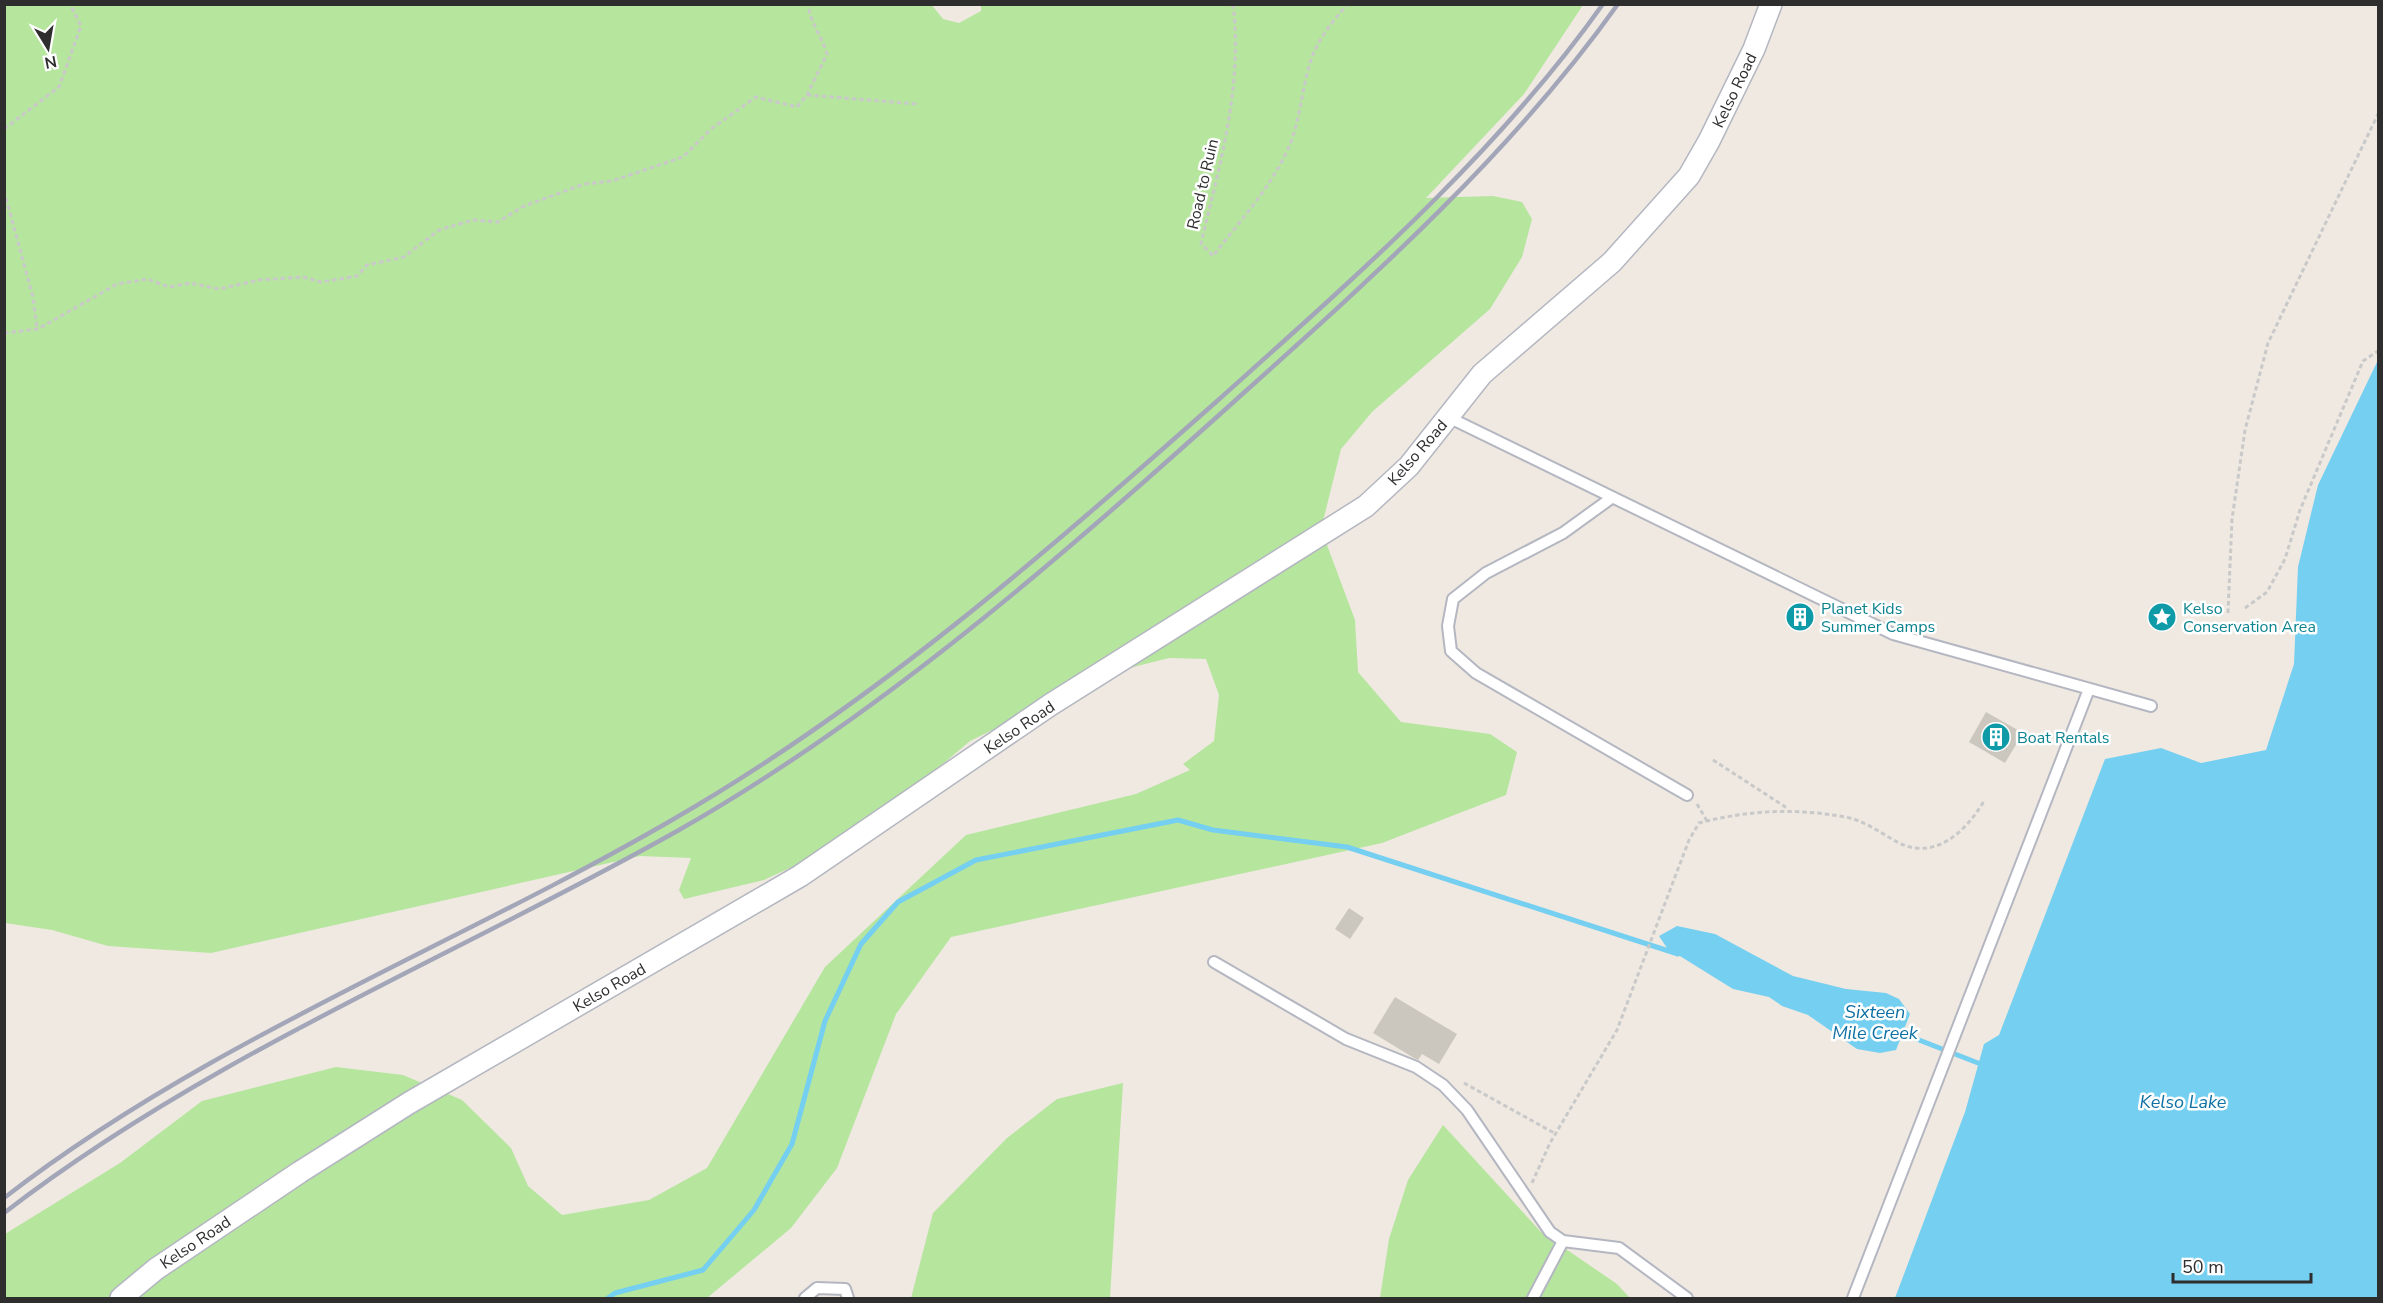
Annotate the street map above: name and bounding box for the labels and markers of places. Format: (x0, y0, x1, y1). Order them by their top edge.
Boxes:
place label: Planet Kids Summer Camps (1821, 598, 1935, 638)
place label: Kelso Conservation Area (2183, 598, 2316, 638)
building icon: Planet Kids Summer Camps (1784, 601, 1816, 633)
place icon: Kelso Conservation Area (2146, 601, 2178, 633)
building icon: Boat Rentals (1980, 721, 2012, 753)
place label: Boat Rentals (2017, 727, 2109, 749)

